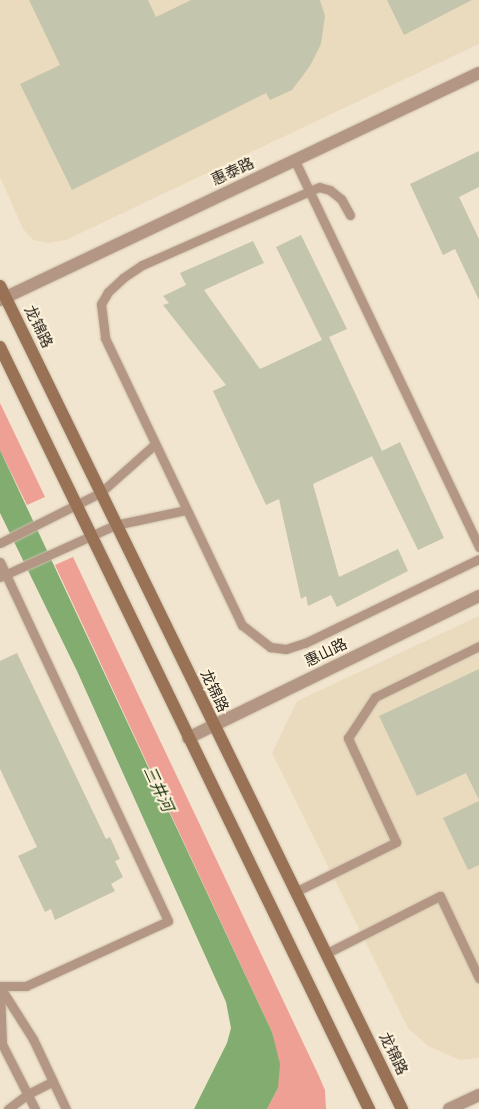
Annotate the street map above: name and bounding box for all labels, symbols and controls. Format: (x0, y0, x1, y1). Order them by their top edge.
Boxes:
street label: 惠泰路 (209, 154, 257, 190)
street label: 龙锦路 (20, 303, 56, 351)
street label: 惠山路 (302, 635, 350, 671)
street label: 龙锦路 (196, 667, 232, 715)
water label: 三井河 (139, 763, 177, 815)
street label: 龙锦路 (375, 1030, 411, 1078)

